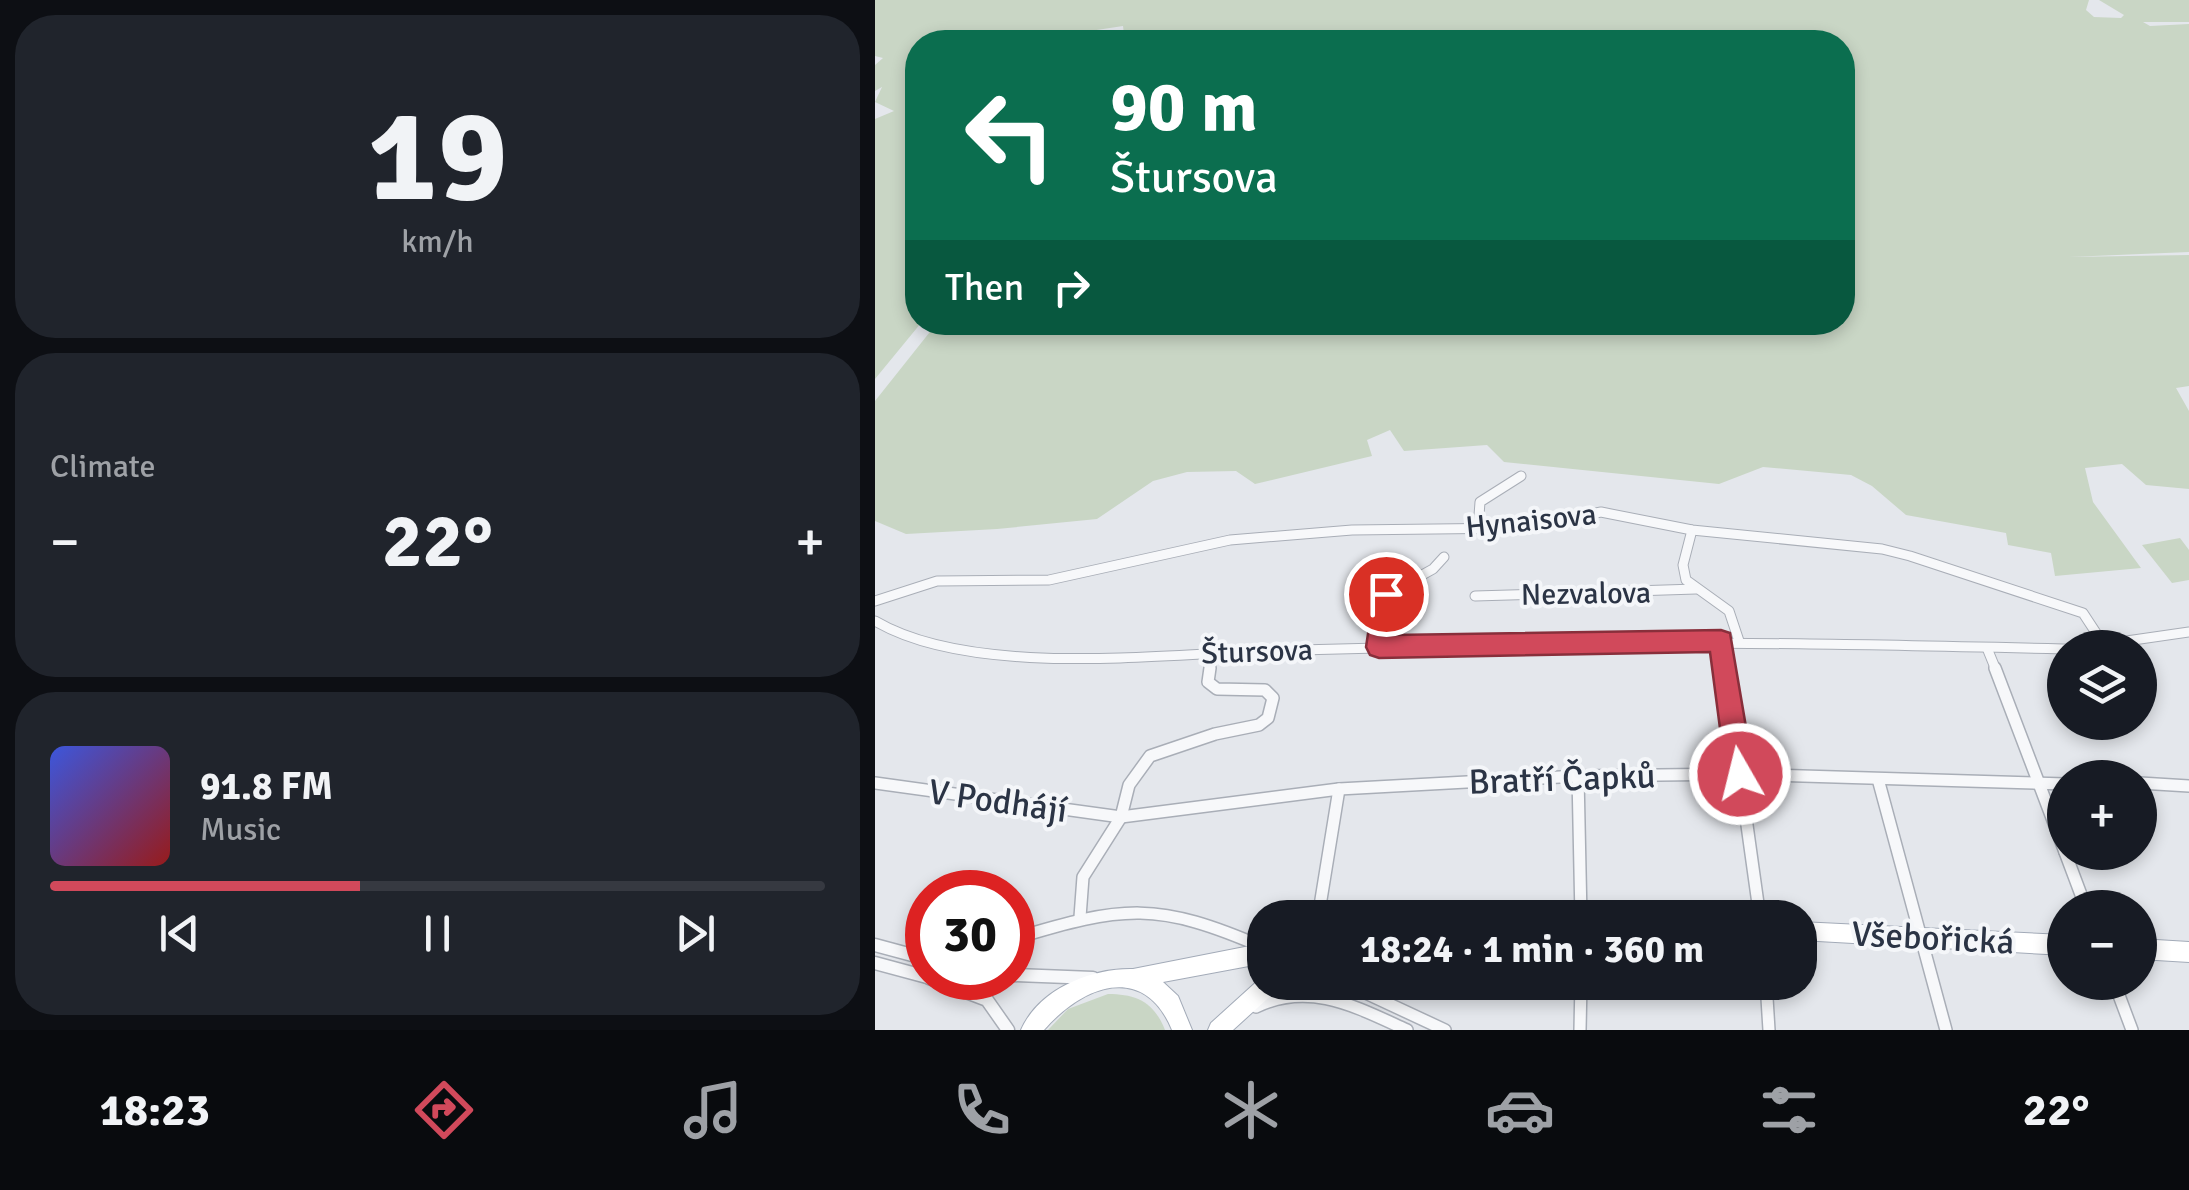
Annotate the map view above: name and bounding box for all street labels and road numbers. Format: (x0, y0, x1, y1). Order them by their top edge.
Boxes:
street label: Hynaisova (1464, 496, 1598, 546)
street label: Nezvalova (1521, 574, 1651, 614)
street label: Štursova (1200, 632, 1314, 672)
street label: Bratří Čapků (1468, 754, 1656, 804)
street label: V Podhájí (926, 770, 1071, 832)
street label: Všebořická (1850, 912, 2016, 964)

